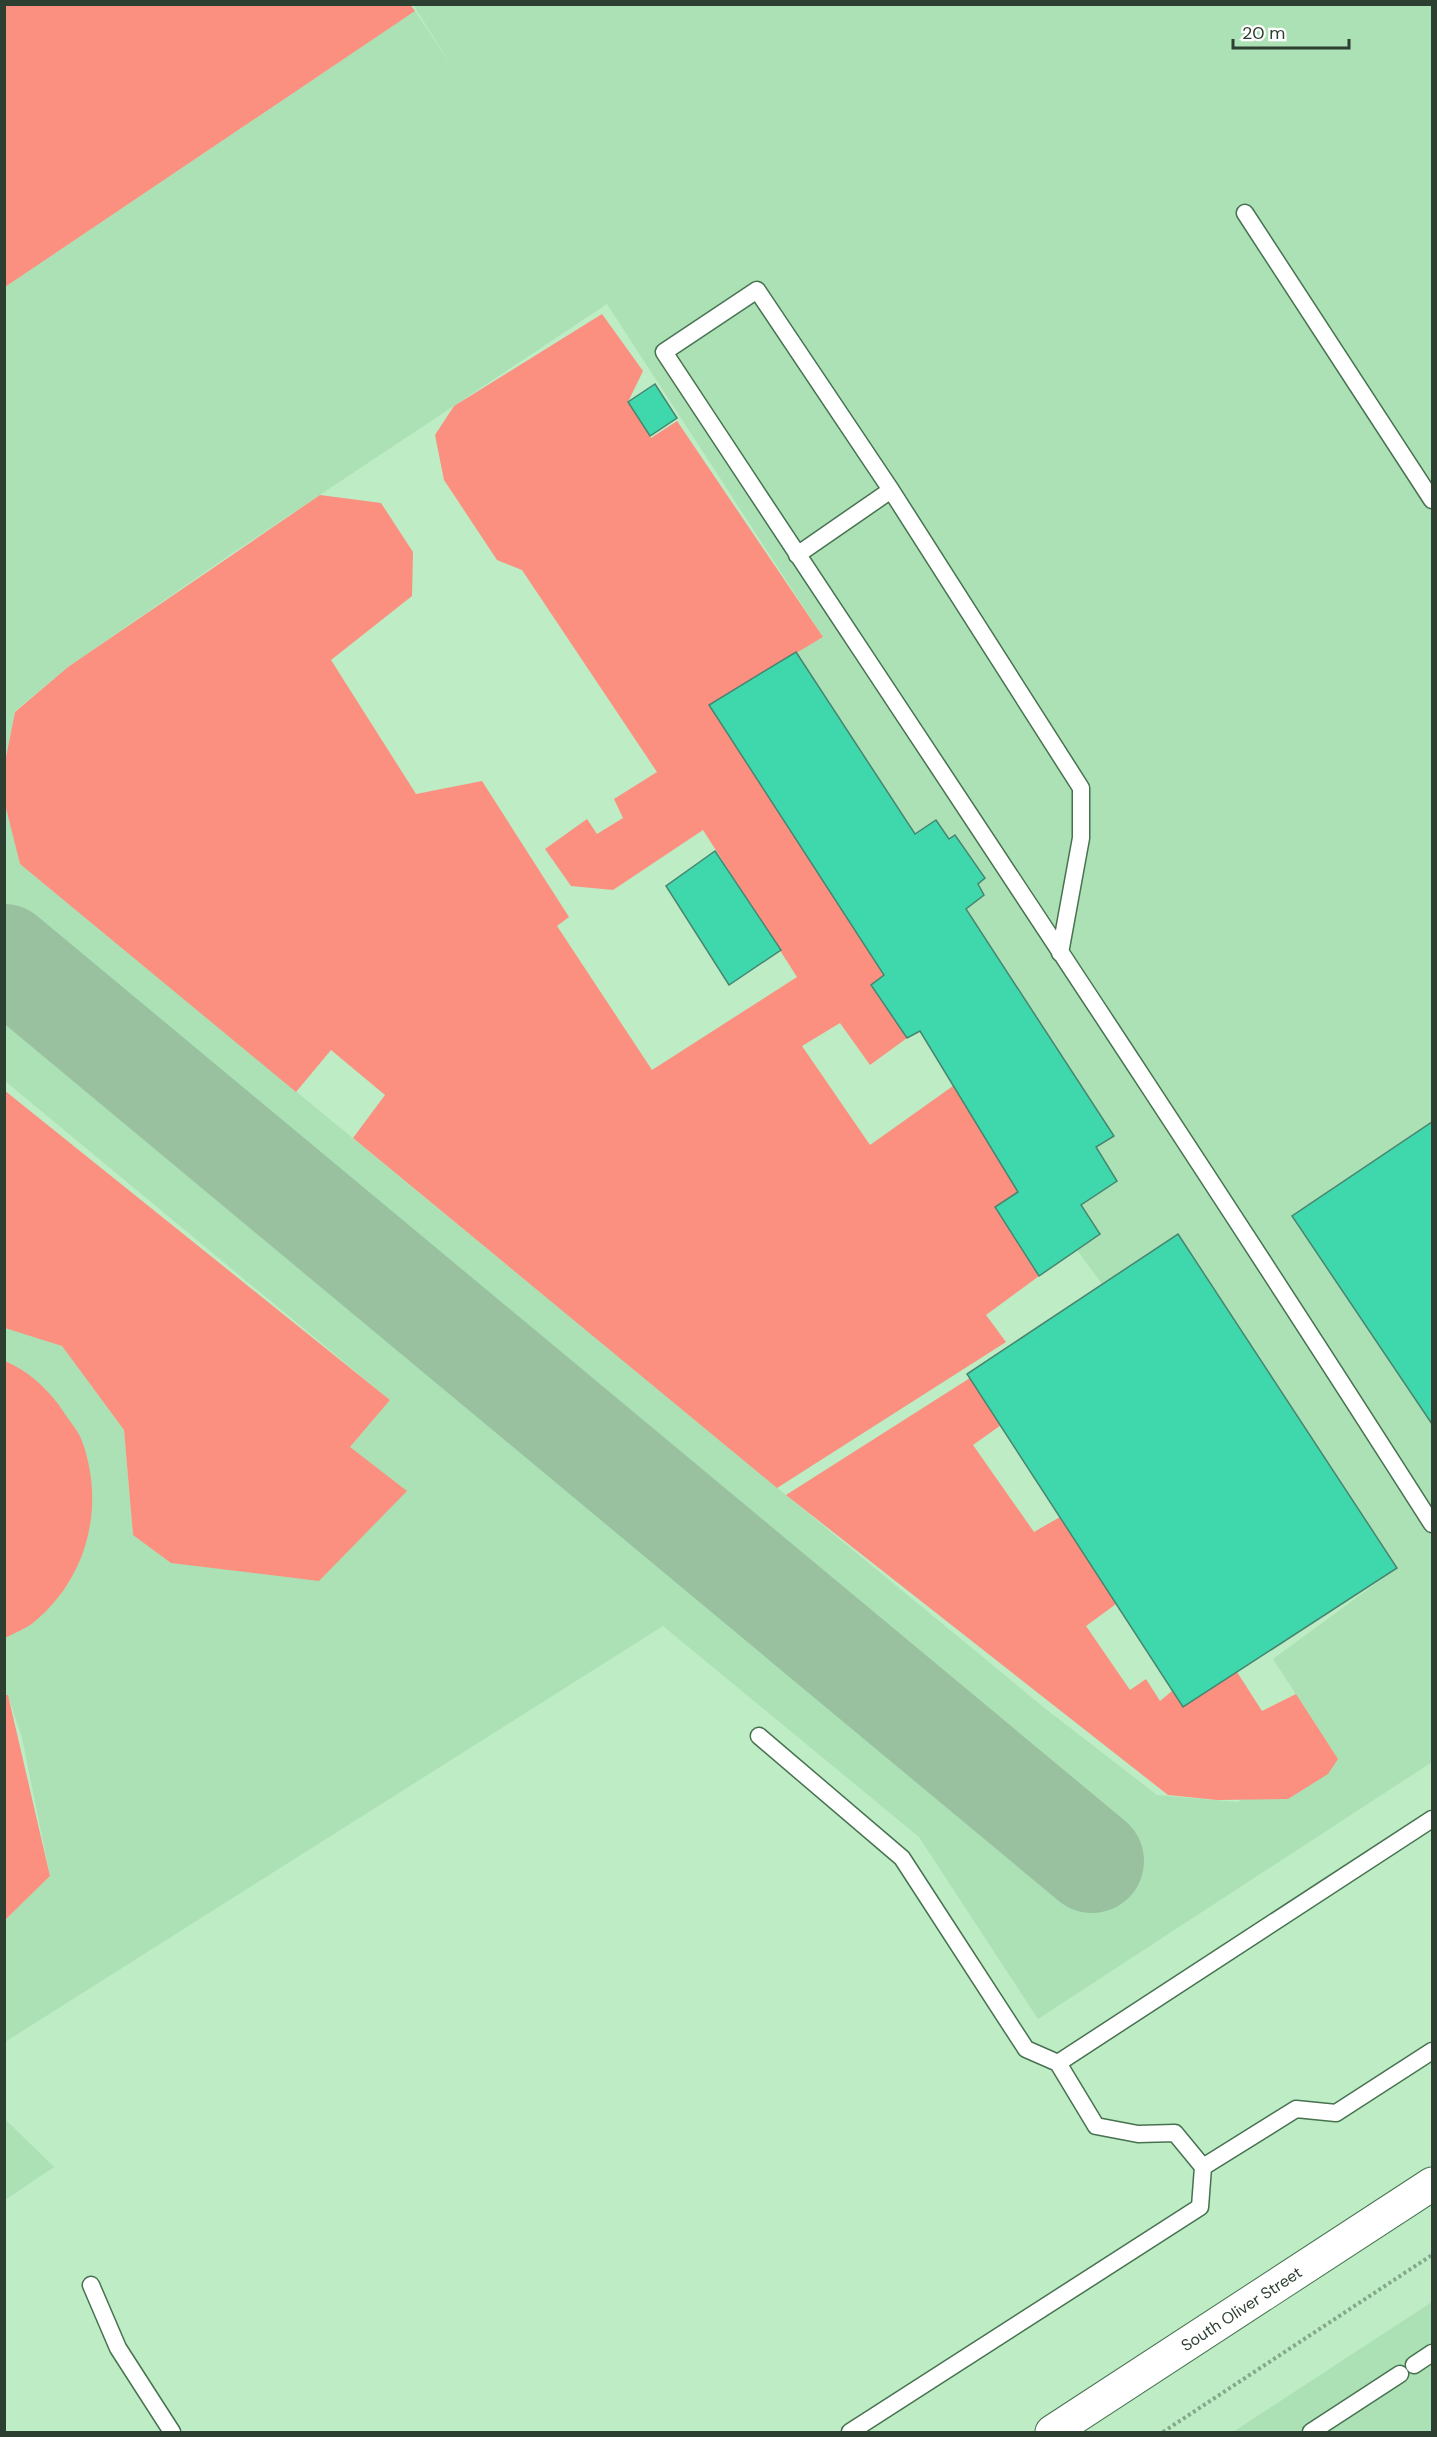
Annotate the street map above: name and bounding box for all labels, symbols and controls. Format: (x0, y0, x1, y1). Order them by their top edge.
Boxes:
scale bar (1233, 12, 1348, 50)
text: 20 m (1242, 21, 1285, 45)
street label: South Oliver Street (1177, 2261, 1306, 2356)

